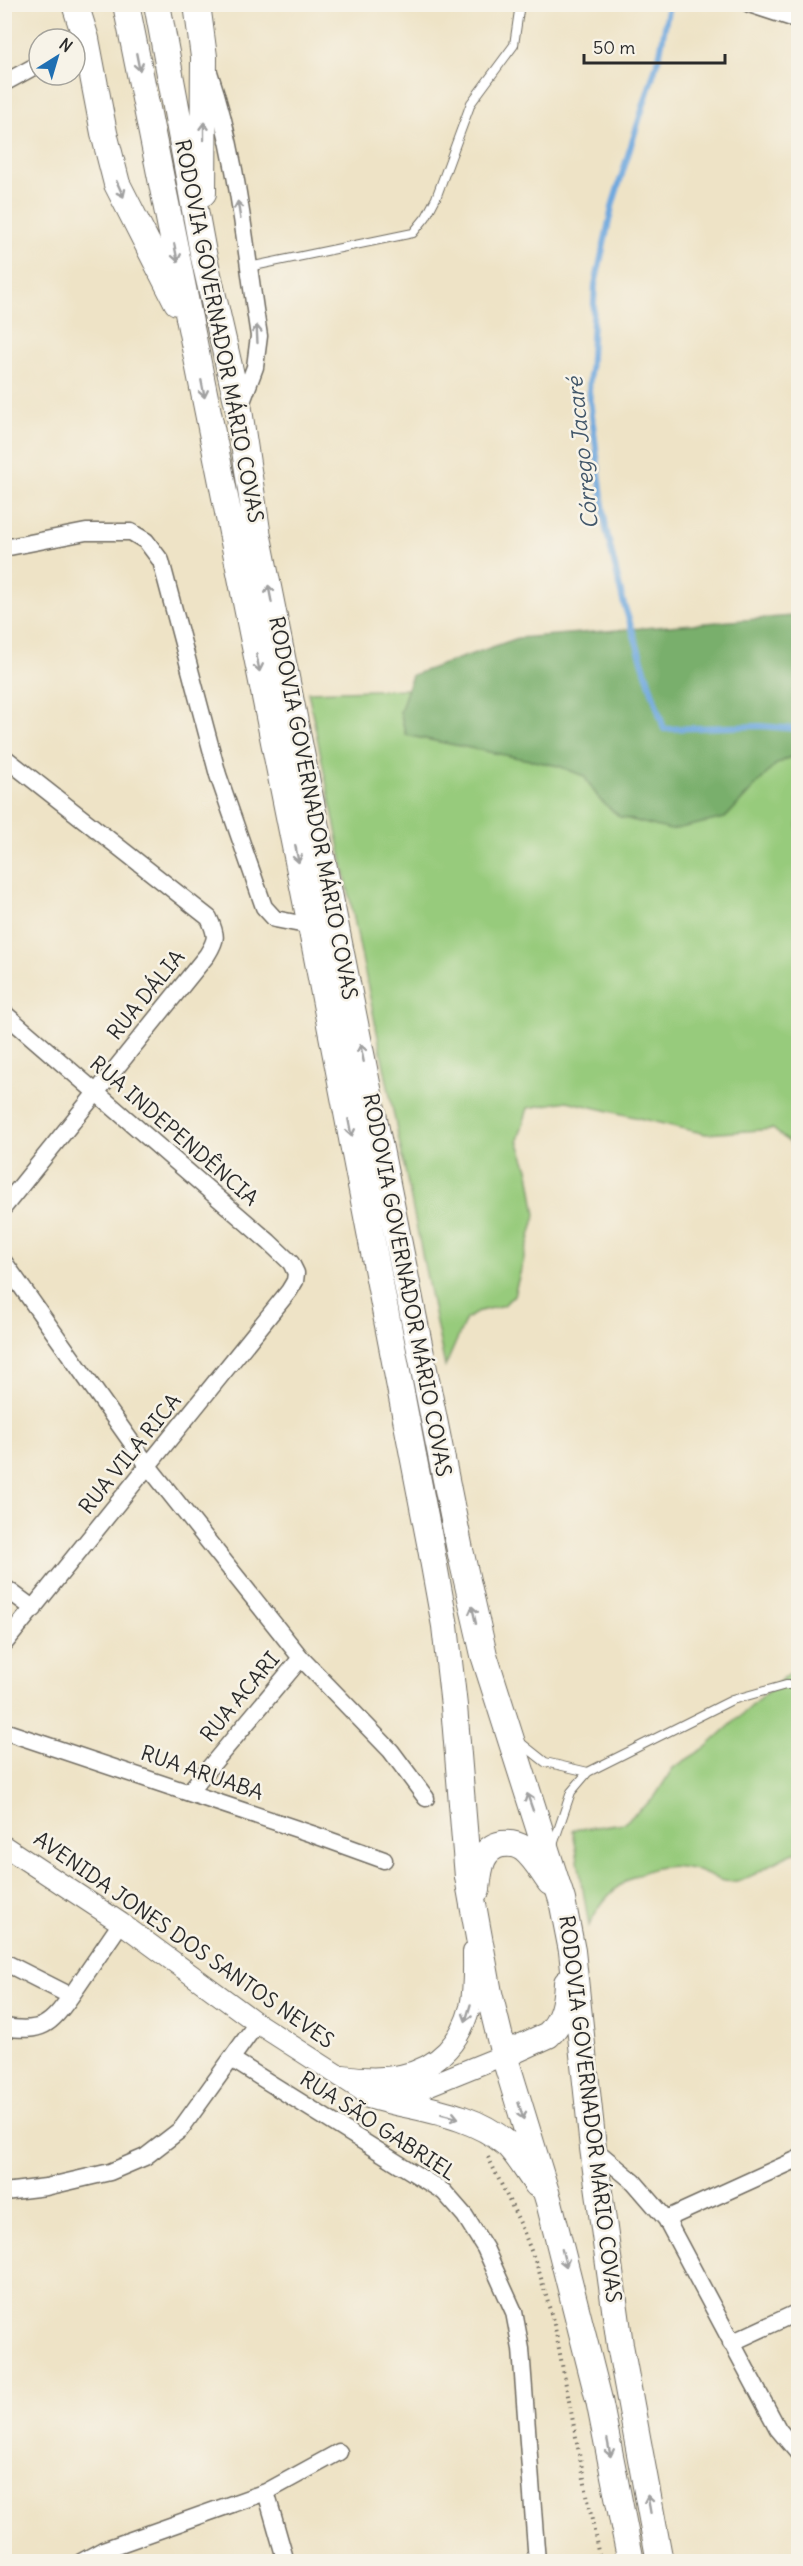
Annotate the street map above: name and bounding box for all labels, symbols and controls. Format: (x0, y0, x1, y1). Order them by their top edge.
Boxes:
north arrow (27, 27, 87, 87)
scale bar (584, 27, 725, 65)
text: N (56, 34, 76, 56)
text: 50 m (593, 36, 635, 59)
one-way arrow (133, 52, 144, 71)
one-way arrow (198, 122, 210, 142)
street label: RODOVIA GOVERNADOR MÁRIO COVAS (169, 137, 270, 525)
one-way arrow (115, 180, 127, 198)
one-way arrow (234, 200, 245, 220)
one-way arrow (171, 243, 182, 262)
one-way arrow (252, 325, 263, 344)
water label: Córrego Jacaré (560, 373, 604, 531)
one-way arrow (198, 379, 209, 398)
one-way arrow (264, 585, 275, 605)
street label: RODOVIA GOVERNADOR MÁRIO COVAS (263, 614, 364, 1002)
one-way arrow (253, 652, 264, 672)
one-way arrow (292, 844, 303, 863)
street label: RUA DÁLIA (101, 944, 190, 1045)
one-way arrow (356, 1044, 367, 1063)
street label: RUA INDEPENDÊNCIA (84, 1050, 264, 1211)
street label: RODOVIA GOVERNADOR MÁRIO COVAS (357, 1091, 458, 1479)
one-way arrow (345, 1117, 356, 1137)
street label: RUA VILA RICA (73, 1388, 187, 1520)
one-way arrow (468, 1606, 480, 1625)
street label: RUA ACARI (194, 1646, 285, 1747)
street label: RUA ARUABA (137, 1739, 267, 1806)
one-way arrow (524, 1793, 535, 1812)
street label: AVENIDA JONES DOS SANTOS NEVES (29, 1825, 340, 2054)
street label: RODOVIA GOVERNADOR MÁRIO COVAS (553, 1914, 628, 2304)
one-way arrow (461, 2003, 472, 2022)
street label: RUA SÃO GABRIEL (295, 2065, 462, 2186)
one-way arrow (517, 2101, 528, 2120)
one-way arrow (441, 2110, 460, 2122)
one-way arrow (558, 2248, 570, 2267)
one-way arrow (604, 2438, 615, 2457)
one-way arrow (644, 2495, 655, 2514)

